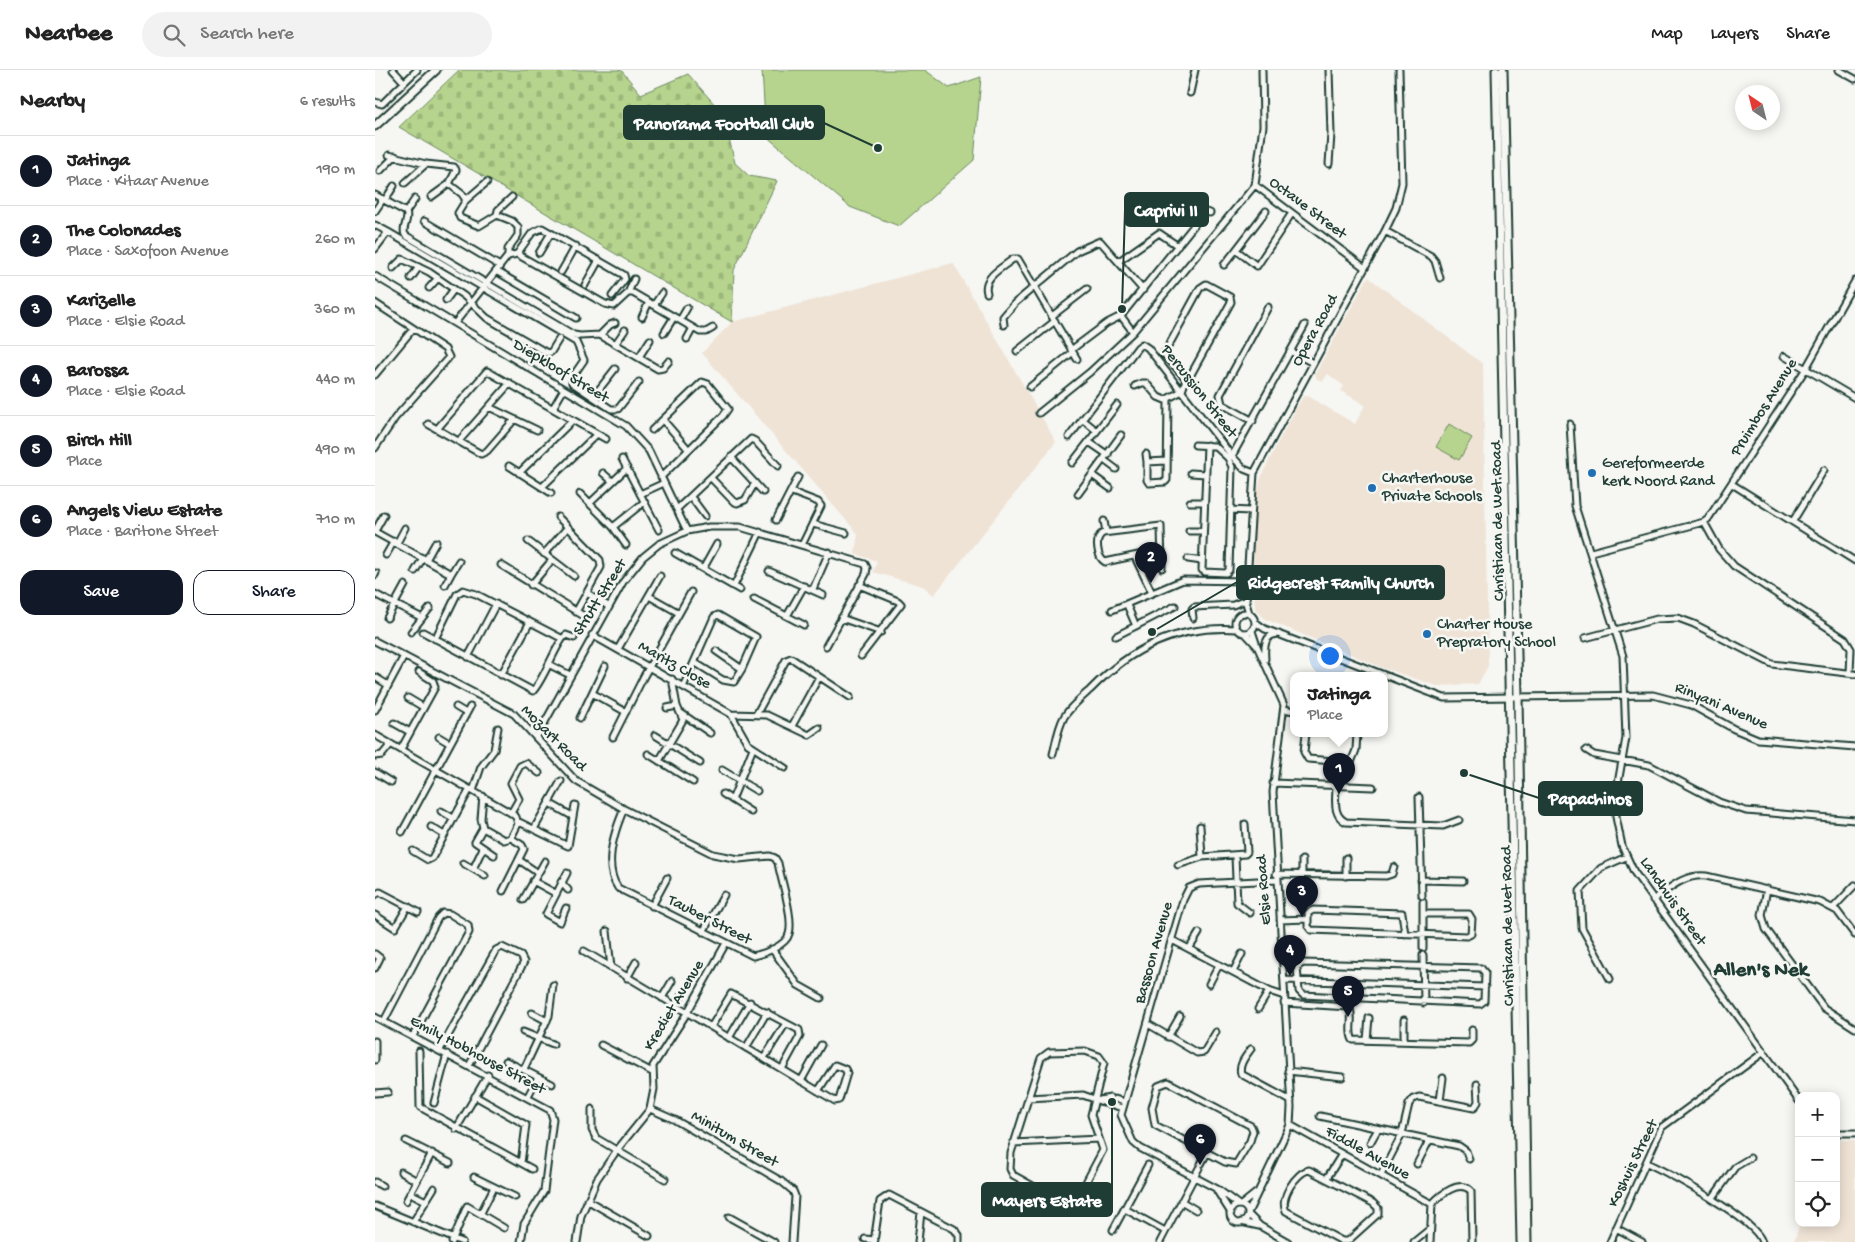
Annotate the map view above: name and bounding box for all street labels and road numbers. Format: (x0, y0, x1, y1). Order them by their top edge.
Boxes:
street label: Octave Street (1264, 174, 1351, 245)
street label: Opera Road (1289, 290, 1344, 370)
street label: Diepkloof Street (508, 335, 613, 409)
street label: Percussion Street (1155, 341, 1241, 444)
street label: Pruimbos Avenue (1727, 355, 1803, 461)
street label: Christiaan de Wet Road (1488, 439, 1510, 601)
street label: Strutt Street (570, 555, 633, 640)
street label: Maritz Close (634, 637, 715, 695)
street label: Rinyani Avenue (1672, 679, 1771, 735)
street label: Mozart Road (516, 702, 591, 777)
street label: Christiaan de Wet Road (1498, 844, 1520, 1006)
street label: Elsie Road (1253, 853, 1277, 925)
street label: Landhuis Street (1634, 854, 1710, 951)
street label: Tauber Street (663, 891, 755, 951)
street label: Bassoon Avenue (1131, 899, 1179, 1007)
street label: Krediet Avenue (641, 957, 710, 1055)
street label: Emily Hobhouse Street (406, 1012, 549, 1100)
street label: Minitum Street (687, 1107, 782, 1173)
street label: Koshuis Street (1605, 1116, 1664, 1211)
street label: Fiddle Avenue (1320, 1122, 1413, 1185)

